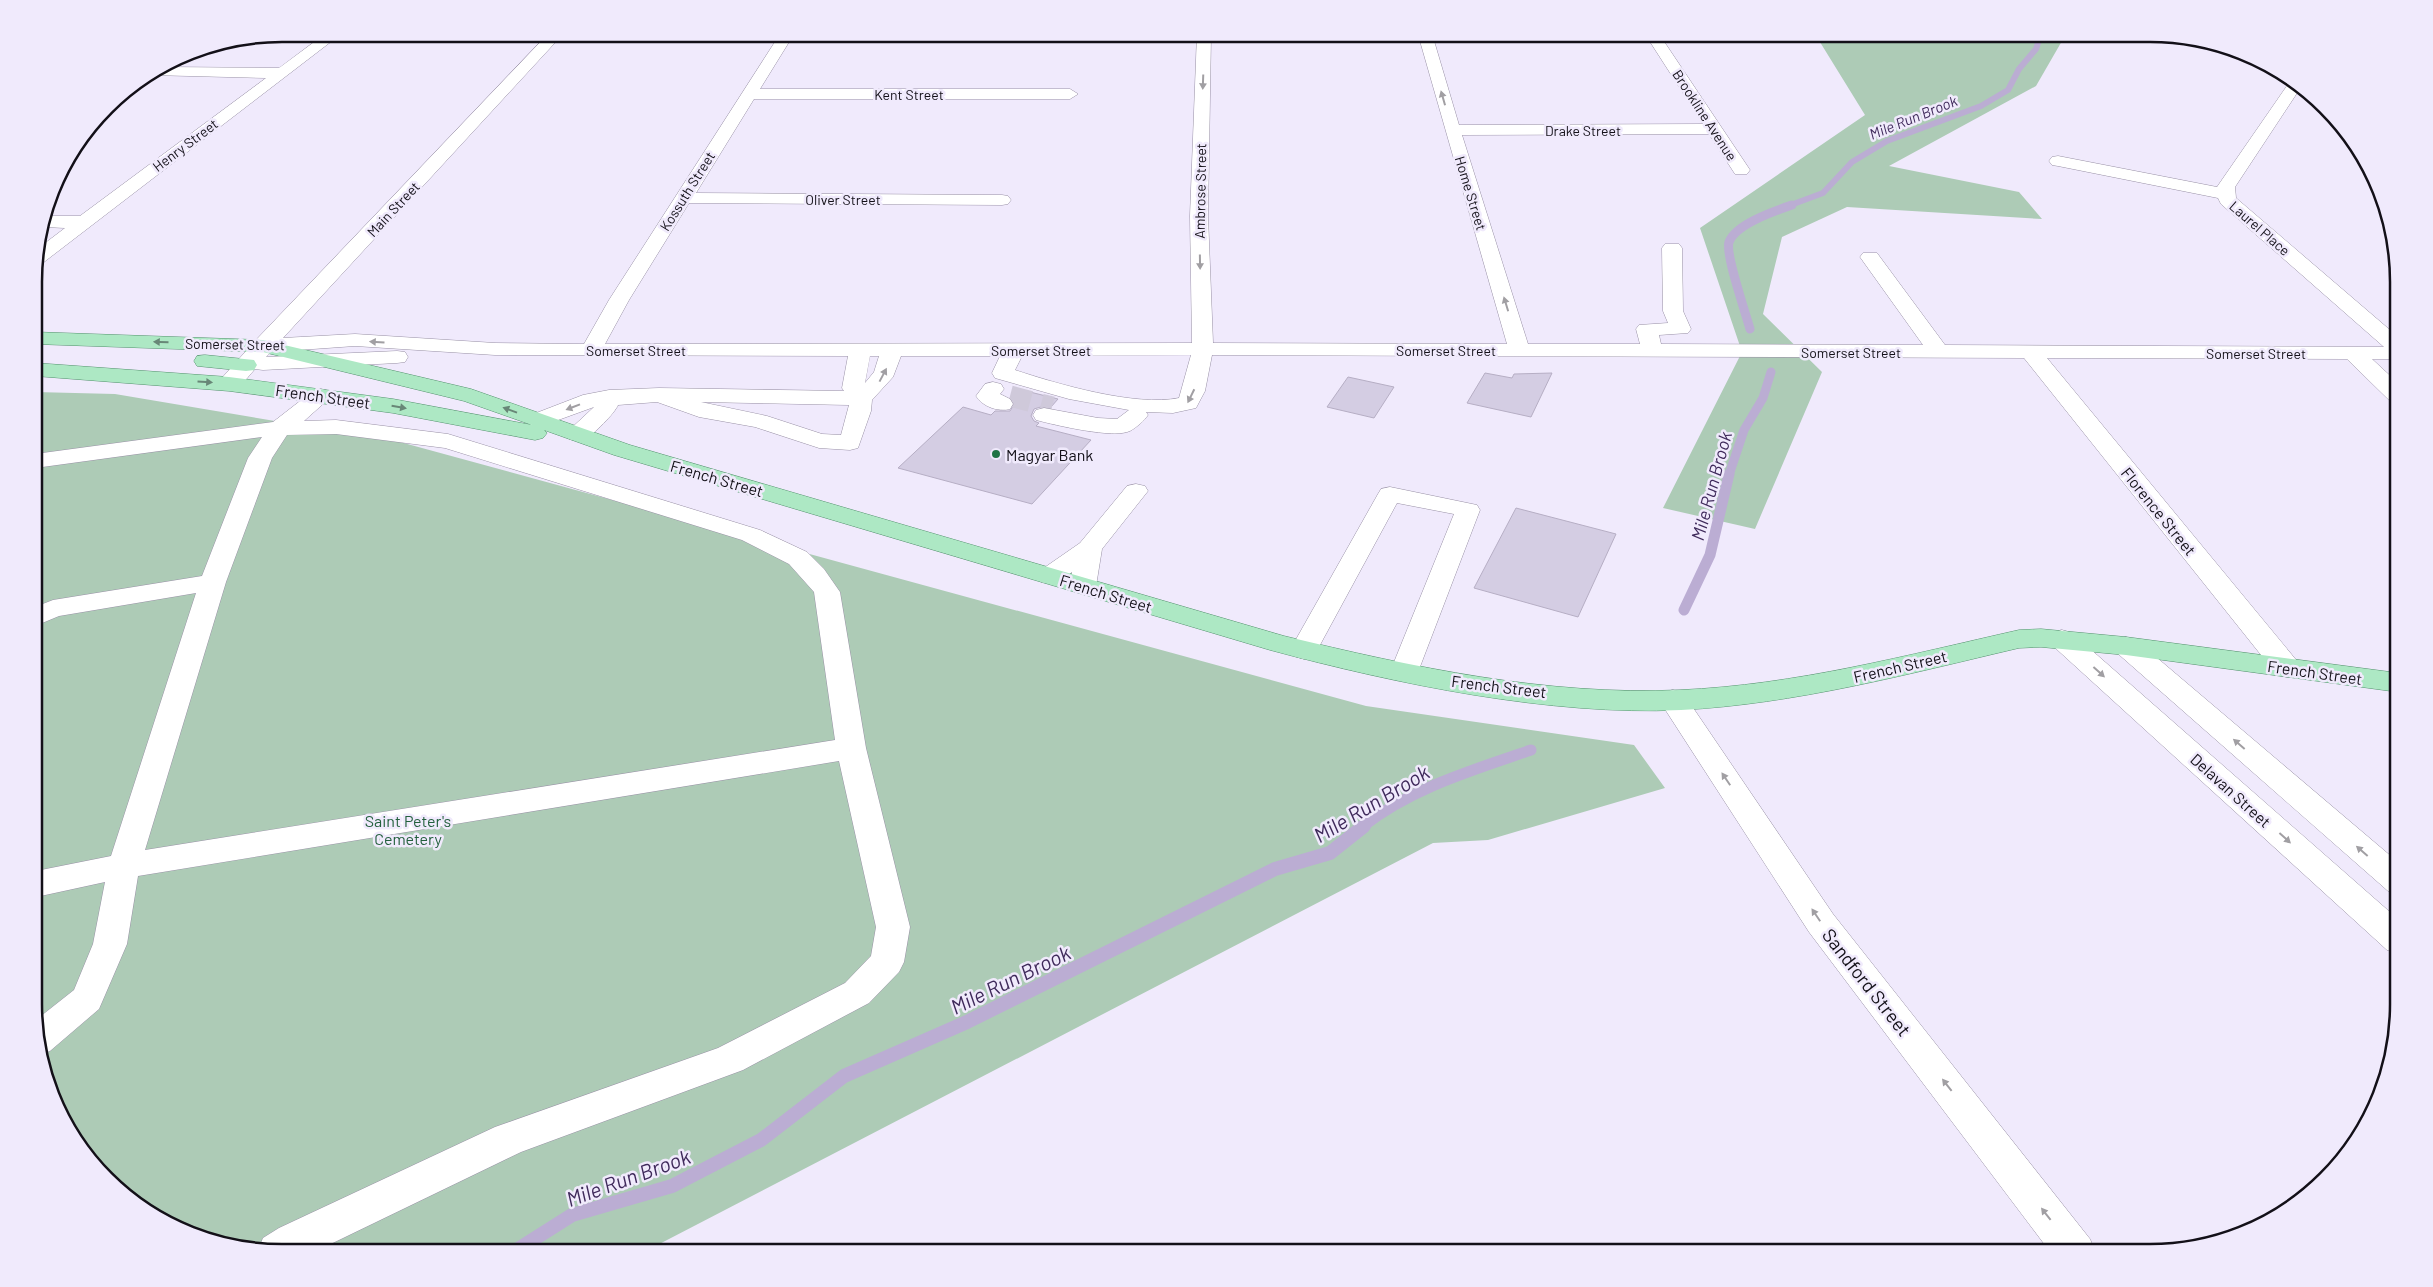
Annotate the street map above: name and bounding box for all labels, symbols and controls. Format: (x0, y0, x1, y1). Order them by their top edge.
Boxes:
street label: Brookline Avenue (1669, 66, 1741, 164)
one-way arrow (1198, 75, 1206, 91)
street label: Kent Street (874, 86, 944, 103)
one-way arrow (1439, 91, 1447, 106)
water label: Mile Run Brook (1866, 91, 1960, 143)
street label: Henry Street (149, 115, 221, 175)
street label: Drake Street (1545, 122, 1621, 139)
street label: Ambrose Street (1191, 143, 1209, 239)
street label: Kossuth Street (656, 148, 718, 234)
street label: Home Street (1452, 154, 1490, 232)
street label: Main Street (363, 178, 423, 240)
street label: Oliver Street (805, 191, 881, 208)
street label: Laurel Place (2226, 197, 2294, 259)
one-way arrow (1196, 255, 1204, 271)
one-way arrow (1501, 297, 1509, 312)
street label: Somerset Street (185, 335, 285, 353)
one-way arrow (369, 337, 385, 345)
one-way arrow (153, 338, 169, 346)
street label: Somerset Street (586, 342, 686, 359)
street label: Somerset Street (991, 342, 1091, 359)
street label: Somerset Street (1396, 342, 1496, 359)
street label: Somerset Street (1801, 344, 1901, 361)
street label: Somerset Street (2206, 345, 2306, 362)
one-way arrow (879, 368, 887, 383)
one-way arrow (198, 378, 214, 386)
street label: French Street (274, 380, 372, 412)
one-way arrow (1186, 389, 1194, 403)
one-way arrow (565, 403, 580, 411)
one-way arrow (391, 404, 407, 412)
one-way arrow (502, 406, 517, 414)
water label: Mile Run Brook (1686, 429, 1736, 543)
place label: Magyar Bank (1006, 445, 1093, 464)
marker: Magyar Bank (990, 448, 1002, 460)
street label: French Street (668, 456, 766, 500)
street label: Florence Street (2118, 463, 2200, 559)
street label: French Street (1058, 570, 1154, 616)
street label: French Street (1851, 646, 1949, 686)
street label: French Street (2266, 656, 2364, 688)
one-way arrow (2092, 666, 2104, 678)
street label: French Street (1450, 671, 1548, 701)
one-way arrow (2233, 739, 2246, 750)
street label: Delavan Street (2187, 749, 2275, 831)
water label: Mile Run Brook (1309, 758, 1434, 847)
one-way arrow (1721, 773, 1731, 786)
park label: Saint Peter's Cemetery (365, 811, 451, 848)
one-way arrow (2279, 833, 2292, 844)
one-way arrow (2356, 845, 2369, 856)
one-way arrow (1811, 908, 1821, 921)
street label: Sandford Street (1818, 924, 1916, 1040)
water label: Mile Run Brook (946, 939, 1075, 1019)
one-way arrow (1941, 1079, 1952, 1092)
water label: Mile Run Brook (562, 1143, 694, 1211)
one-way arrow (2040, 1208, 2051, 1221)

